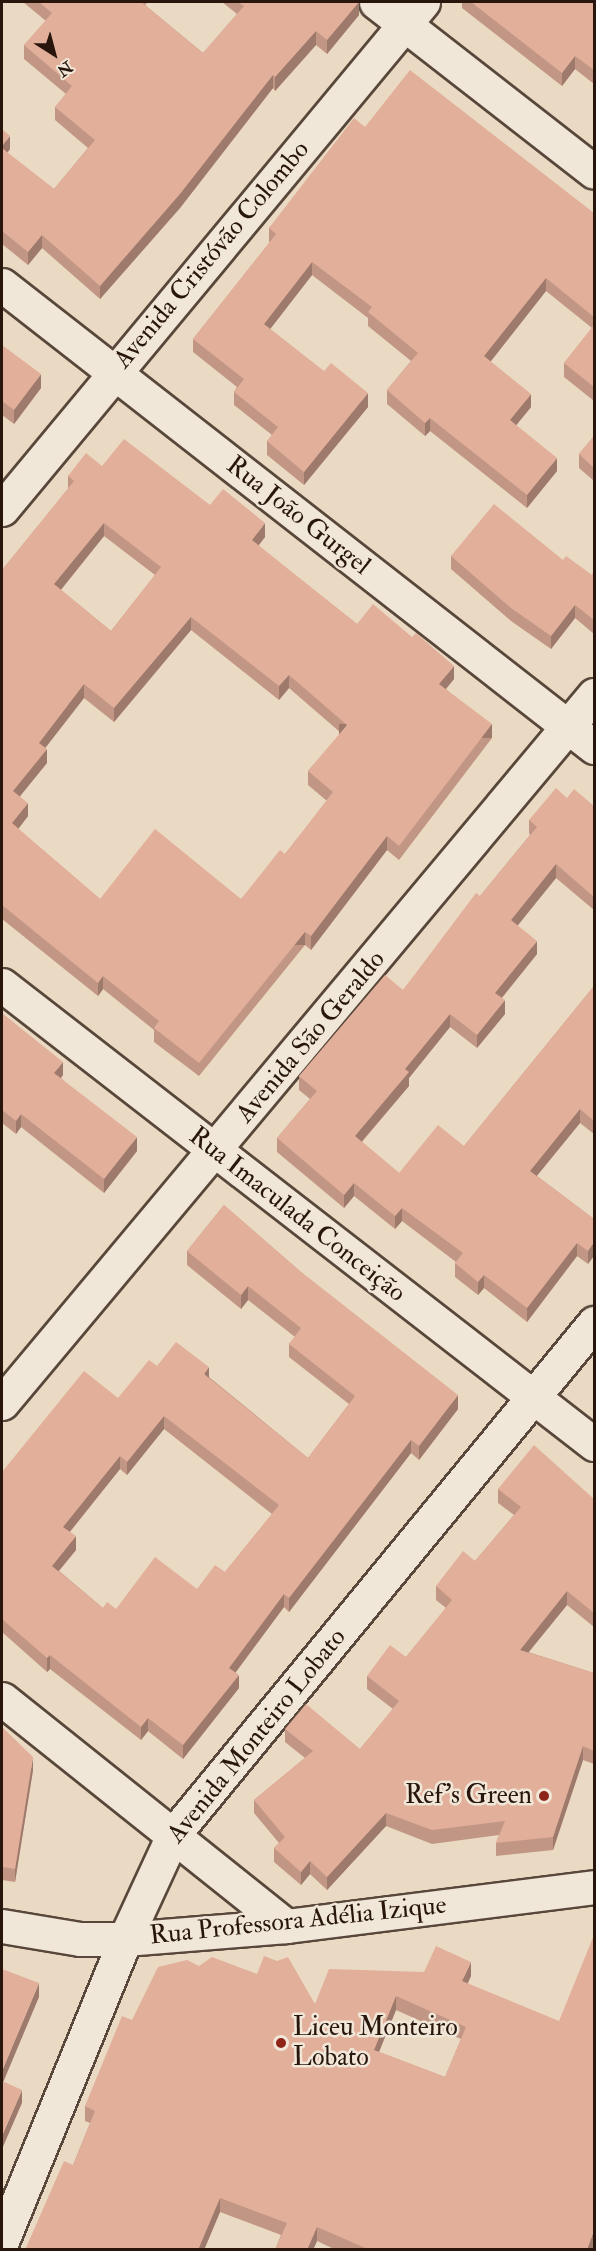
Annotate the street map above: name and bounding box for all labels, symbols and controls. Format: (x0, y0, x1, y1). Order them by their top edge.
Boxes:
north arrow (24, 24, 84, 84)
text: N (53, 56, 76, 81)
street label: Avenida Cristóvão Colombo (108, 135, 316, 375)
street label: Rua João Gurgel (220, 450, 376, 582)
street label: Avenida São Geraldo (230, 945, 392, 1129)
street label: Rua Imaculada Conceição (182, 1121, 412, 1309)
street label: Avenida Monteiro Lobato (161, 1622, 353, 1850)
place label: Ref's Green (405, 1780, 532, 1812)
marker: Ref's Green (537, 1789, 551, 1803)
street label: Rua Professora Adélia Izique (148, 1890, 448, 1952)
place label: Liceu Monteiro Lobato (293, 2012, 458, 2074)
marker: Liceu Monteiro Lobato (274, 2036, 288, 2050)

